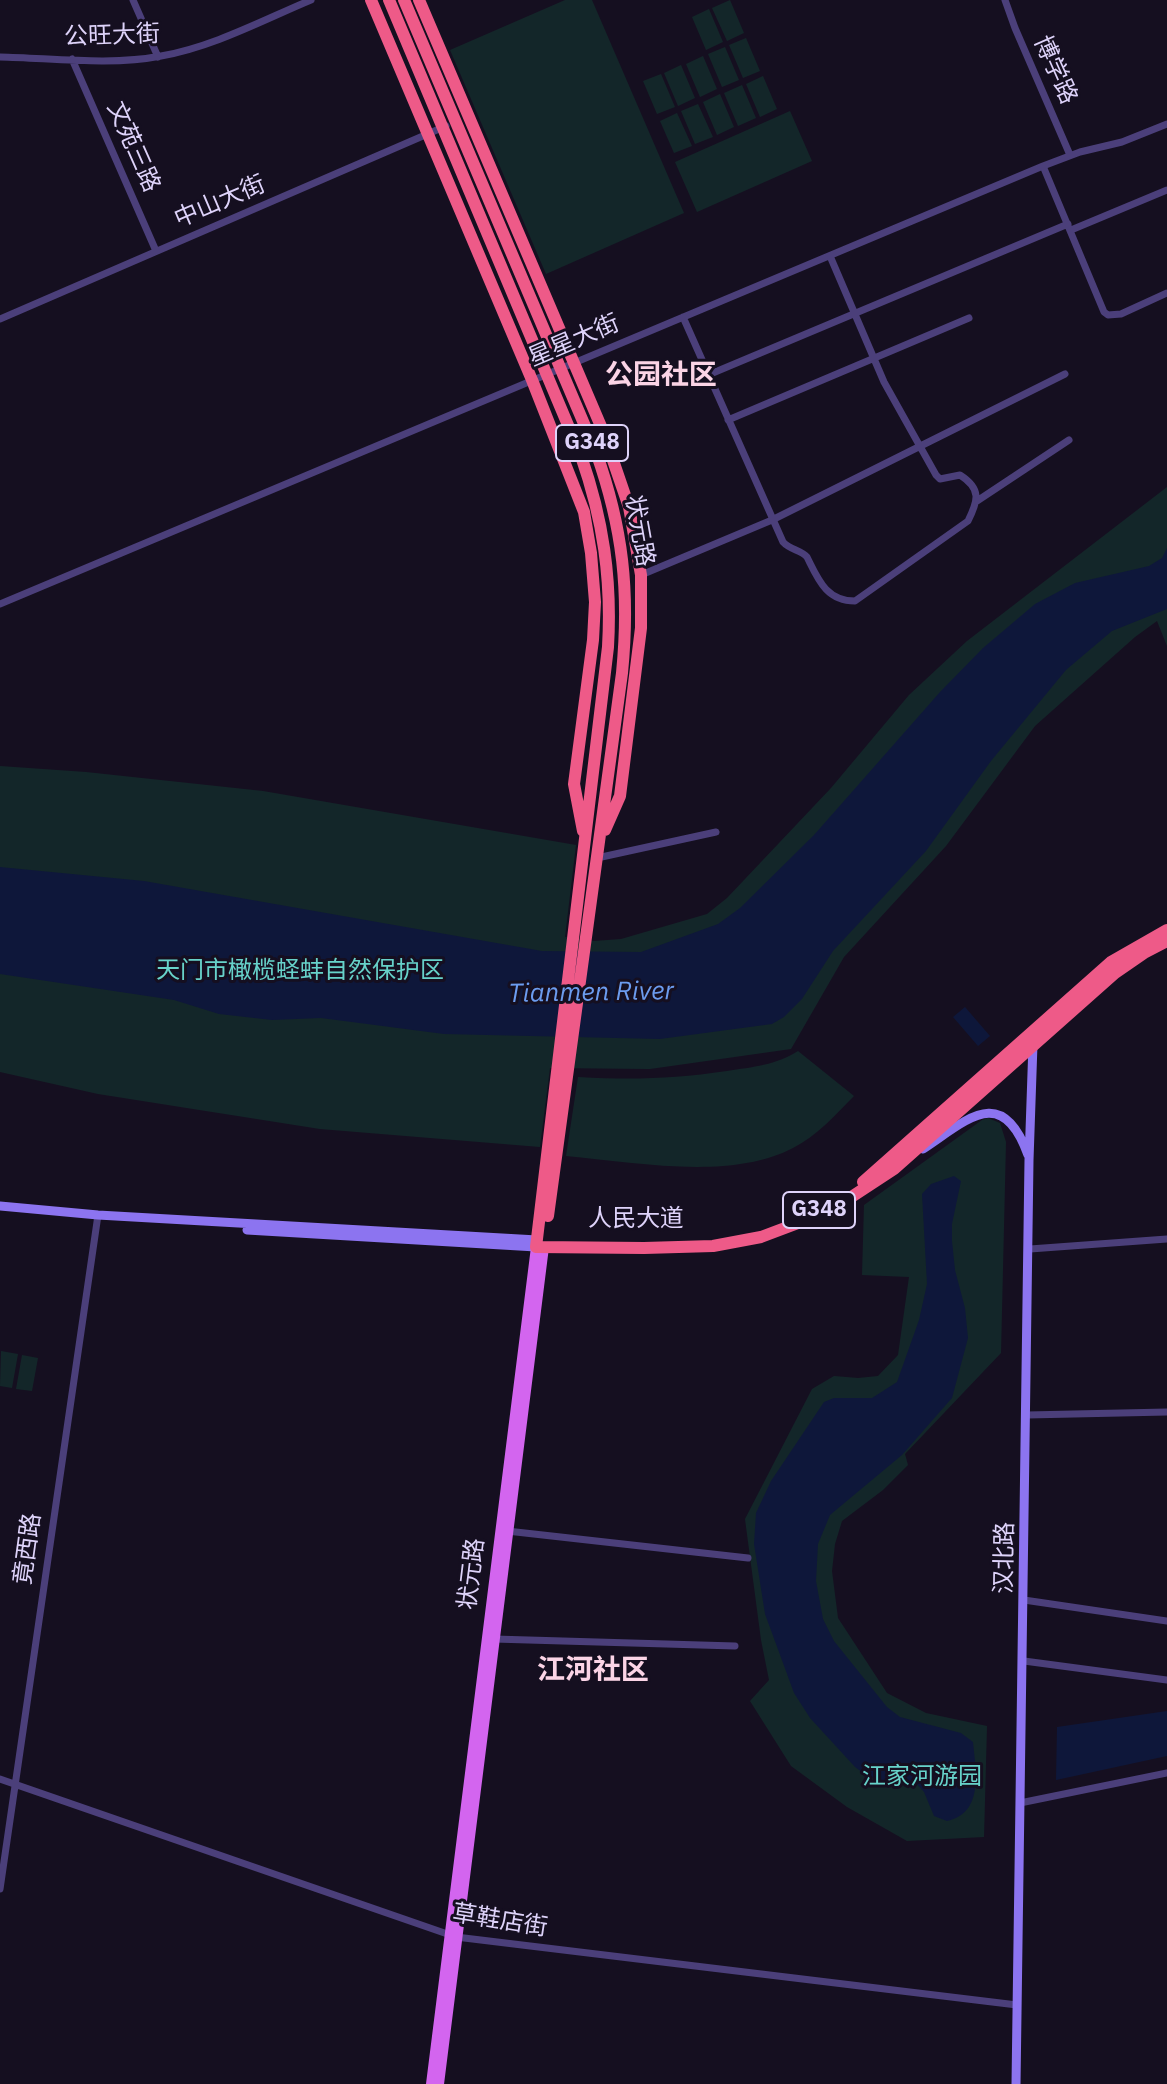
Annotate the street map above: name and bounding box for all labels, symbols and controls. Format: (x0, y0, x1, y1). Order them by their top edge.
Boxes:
street label: 公旺大街 (64, 20, 160, 52)
street label: 博学路 (1027, 31, 1083, 109)
street label: 文苑三路 (100, 97, 166, 197)
street label: 中山大街 (170, 170, 270, 234)
street label: 星星大街 (524, 309, 624, 373)
district label: 公园社区 (605, 359, 717, 393)
road number: G348 (556, 425, 628, 461)
street label: 状元路 (619, 493, 659, 569)
park label: 天门市橄榄蛏蚌自然保护区 (156, 957, 444, 985)
water label: Tianmen River (508, 976, 674, 1010)
road number: G348 (783, 1192, 855, 1228)
street label: 人民大道 (588, 1205, 684, 1233)
street label: 竟西路 (9, 1511, 47, 1587)
street label: 汉北路 (990, 1522, 1020, 1594)
street label: 状元路 (453, 1537, 491, 1611)
district label: 江河社区 (537, 1654, 649, 1688)
park label: 江家河游园 (862, 1763, 982, 1791)
street label: 草鞋店街 (450, 1899, 550, 1943)

